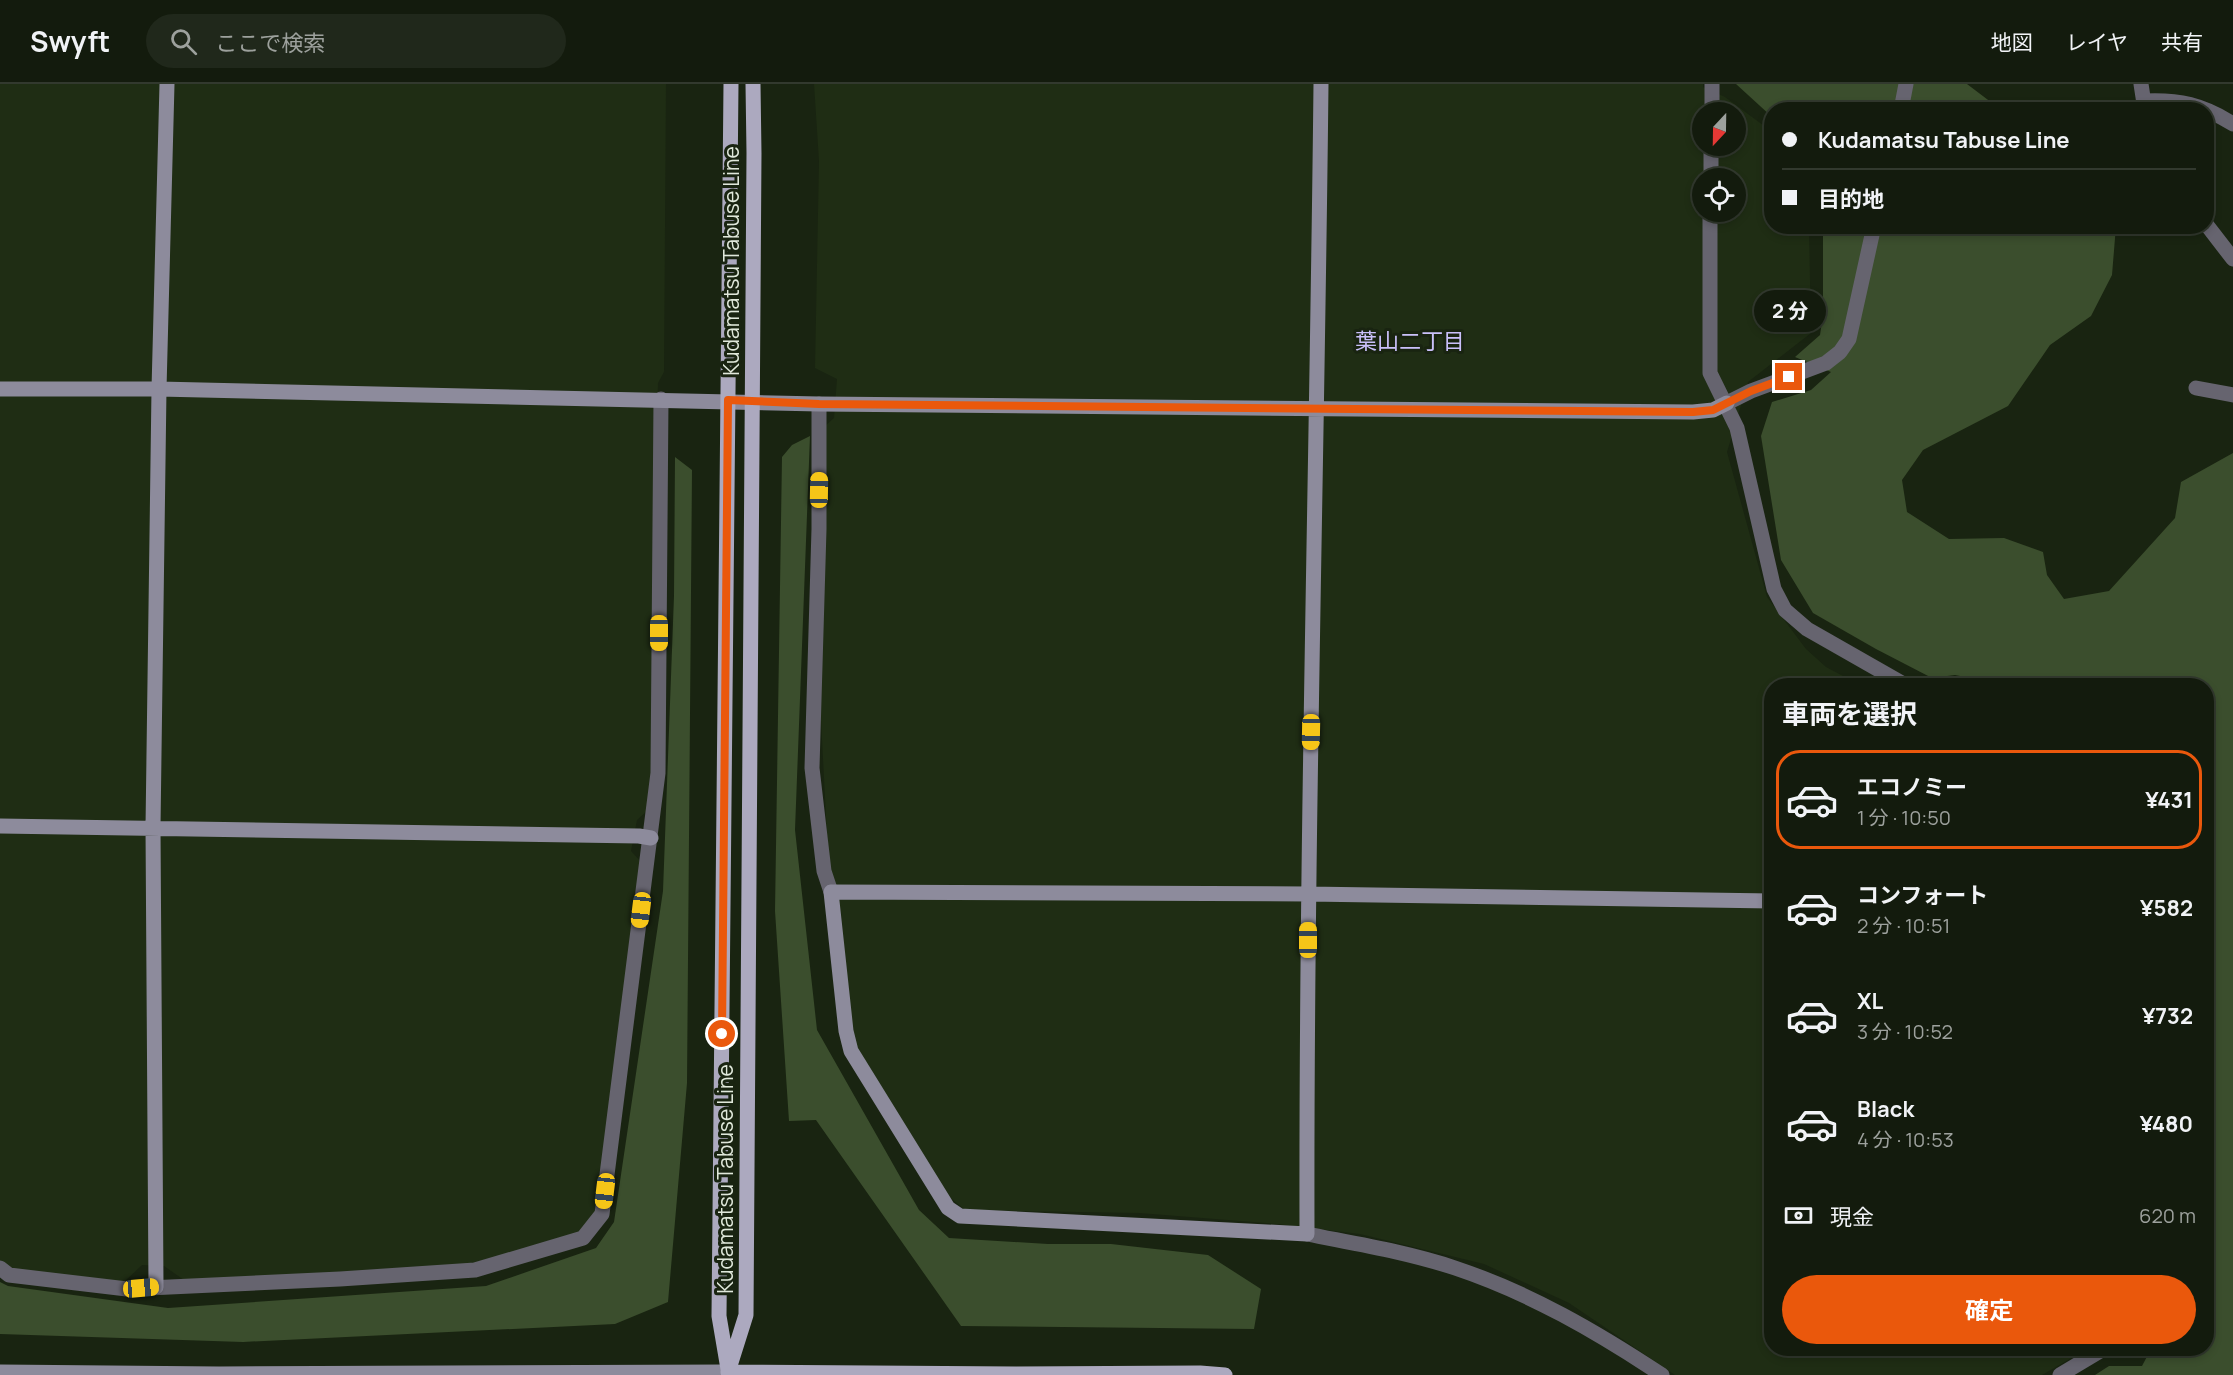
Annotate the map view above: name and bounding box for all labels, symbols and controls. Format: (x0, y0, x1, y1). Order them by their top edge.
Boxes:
search box (146, 14, 566, 68)
text: Swyft (30, 22, 110, 60)
icon: search (167, 25, 200, 58)
text: ここで検索 (215, 28, 325, 58)
text: 地図 (1991, 28, 2033, 56)
text: レイヤ (2066, 28, 2128, 56)
text: 共有 (2161, 28, 2203, 56)
north arrow (1692, 102, 1746, 156)
map controls (1692, 102, 1746, 222)
text: Kudamatsu Tabuse Line (1818, 125, 2070, 155)
street label: Kudamatsu Tabuse Line (717, 146, 745, 376)
button: locate (1692, 168, 1746, 222)
text: 目的地 (1818, 184, 1884, 214)
callout: 2 分 (1753, 290, 1825, 332)
text: 2 分 (1772, 297, 1808, 324)
district label: 葉山二丁目 (1355, 326, 1465, 356)
route end (1775, 363, 1802, 390)
car (810, 472, 828, 508)
car (650, 615, 668, 651)
text: 車両を選択 (1782, 695, 1917, 732)
car (1302, 714, 1320, 750)
text: エコノミー (1857, 772, 1967, 802)
icon: car (1785, 773, 1839, 827)
text: ¥431 (2145, 785, 2193, 815)
text: 1 分 · 10:50 (1857, 804, 1951, 831)
text: コンフォート (1857, 880, 1988, 910)
icon: car (1785, 881, 1839, 935)
car (630, 891, 652, 929)
text: ¥582 (2140, 893, 2193, 923)
text: 2 分 · 10:51 (1857, 912, 1950, 939)
car (1299, 922, 1317, 958)
text: XL (1857, 986, 1883, 1016)
icon: car (1785, 989, 1839, 1043)
text: ¥732 (2142, 1001, 2193, 1031)
text: 3 分 · 10:52 (1857, 1018, 1953, 1045)
route start (708, 1020, 735, 1047)
street label: Kudamatsu Tabuse Line (711, 1064, 739, 1294)
text: Black (1857, 1094, 1914, 1124)
icon: car (1785, 1097, 1839, 1151)
text: ¥480 (2140, 1109, 2193, 1139)
text: 4 分 · 10:53 (1857, 1126, 1954, 1153)
car (594, 1172, 616, 1210)
icon: cash (1782, 1199, 1815, 1232)
text: 現金 (1830, 1202, 1874, 1232)
text: 620 m (2139, 1202, 2196, 1229)
button: 確定 (1782, 1275, 2196, 1344)
car (122, 1277, 160, 1299)

